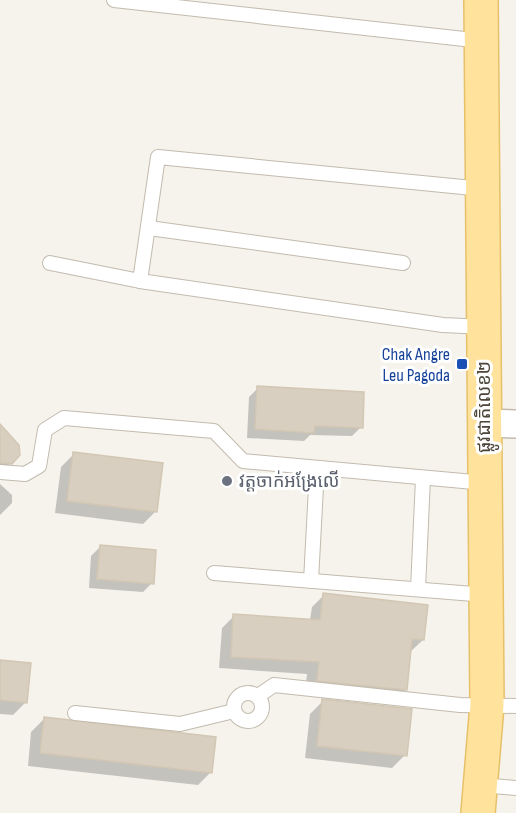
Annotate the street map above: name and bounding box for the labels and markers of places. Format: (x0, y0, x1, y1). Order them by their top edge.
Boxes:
place label: Chak Angre Leu Pagoda (382, 344, 450, 386)
marker: Chak Angre Leu Pagoda (455, 357, 469, 371)
place label: វត្តចាក់អង្រែលើ (239, 470, 339, 492)
marker: វត្តចាក់អង្រែលើ (220, 474, 234, 488)

